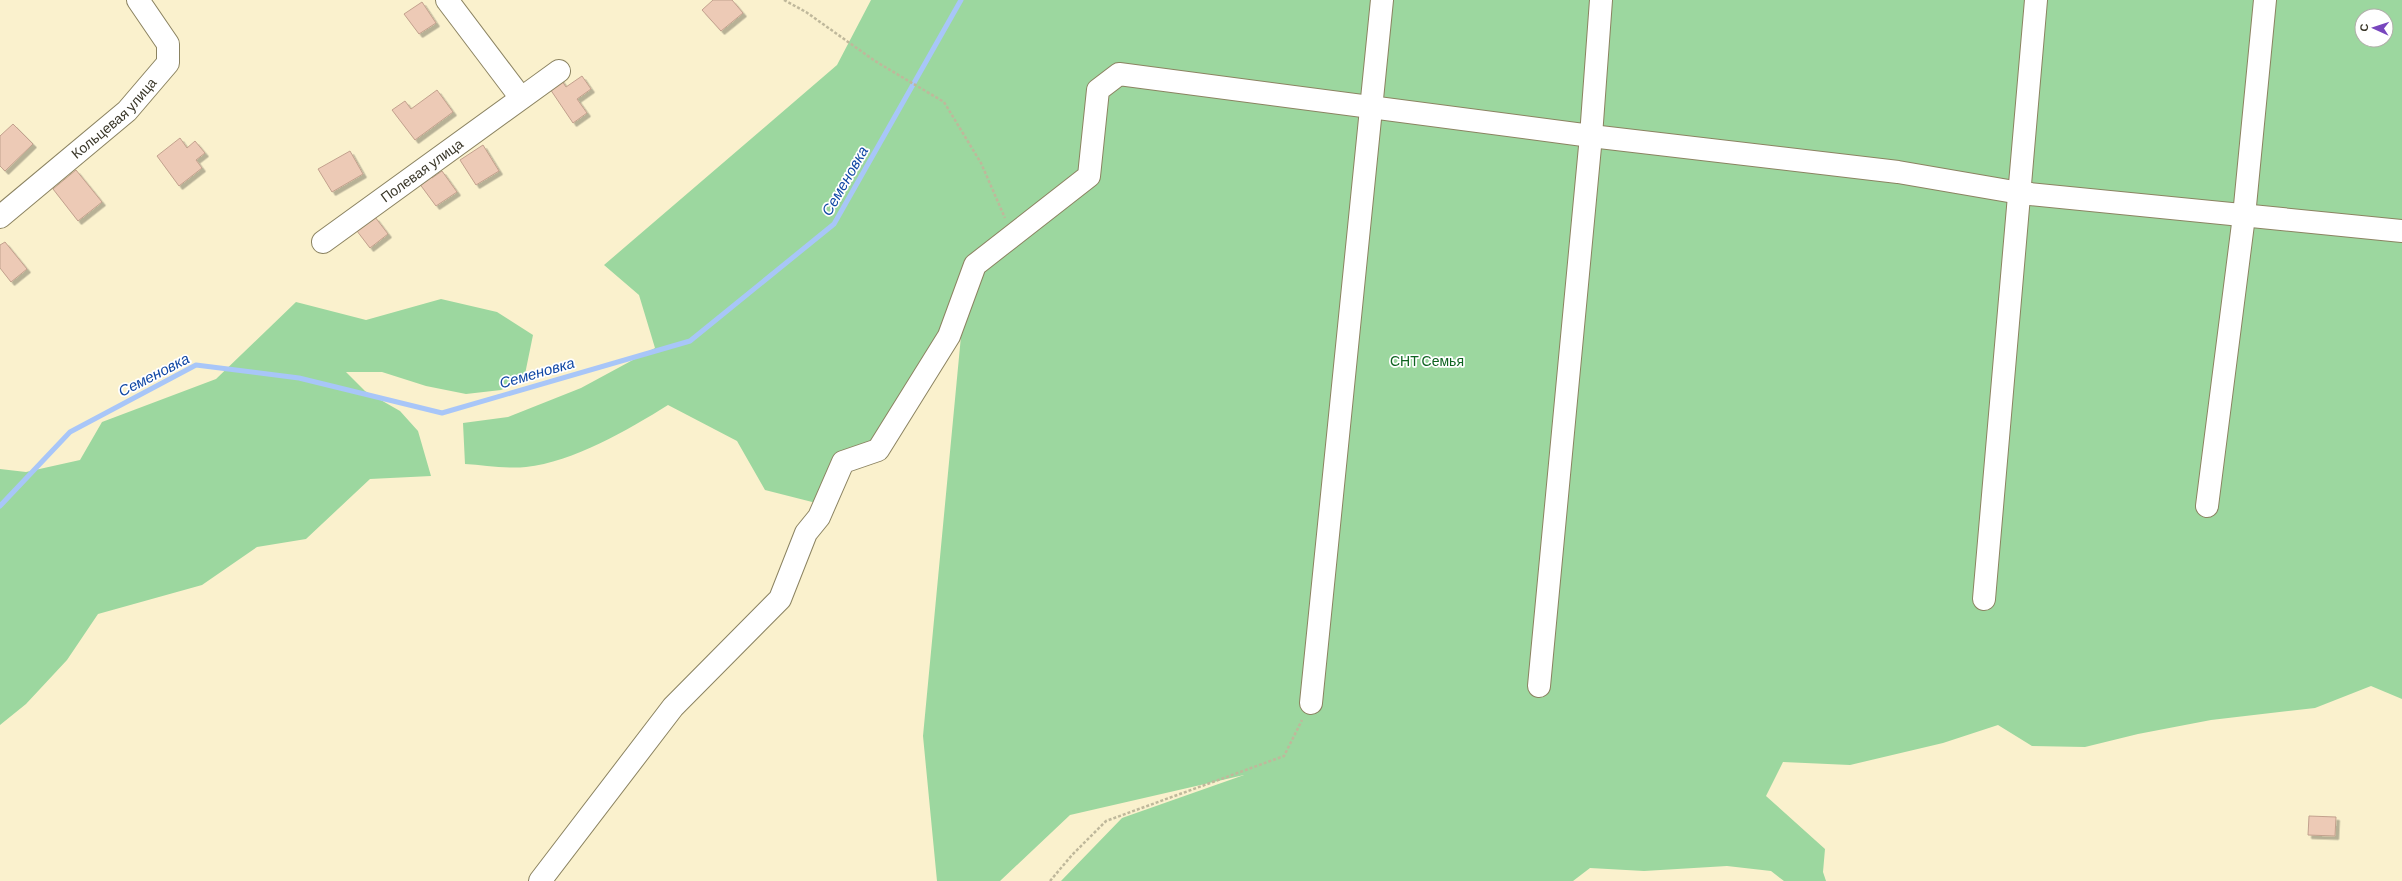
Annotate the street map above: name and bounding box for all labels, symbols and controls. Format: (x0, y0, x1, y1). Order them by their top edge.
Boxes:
north arrow (2354, 8, 2394, 48)
text: С (2357, 23, 2370, 32)
street label: Кольцевая улица (68, 74, 160, 162)
street label: Полевая улица (377, 134, 466, 206)
water label: Семеновка (817, 142, 871, 219)
water label: Семеновка (115, 349, 192, 400)
park label: СНТ Семья (1390, 352, 1464, 369)
water label: Семеновка (497, 353, 576, 391)

